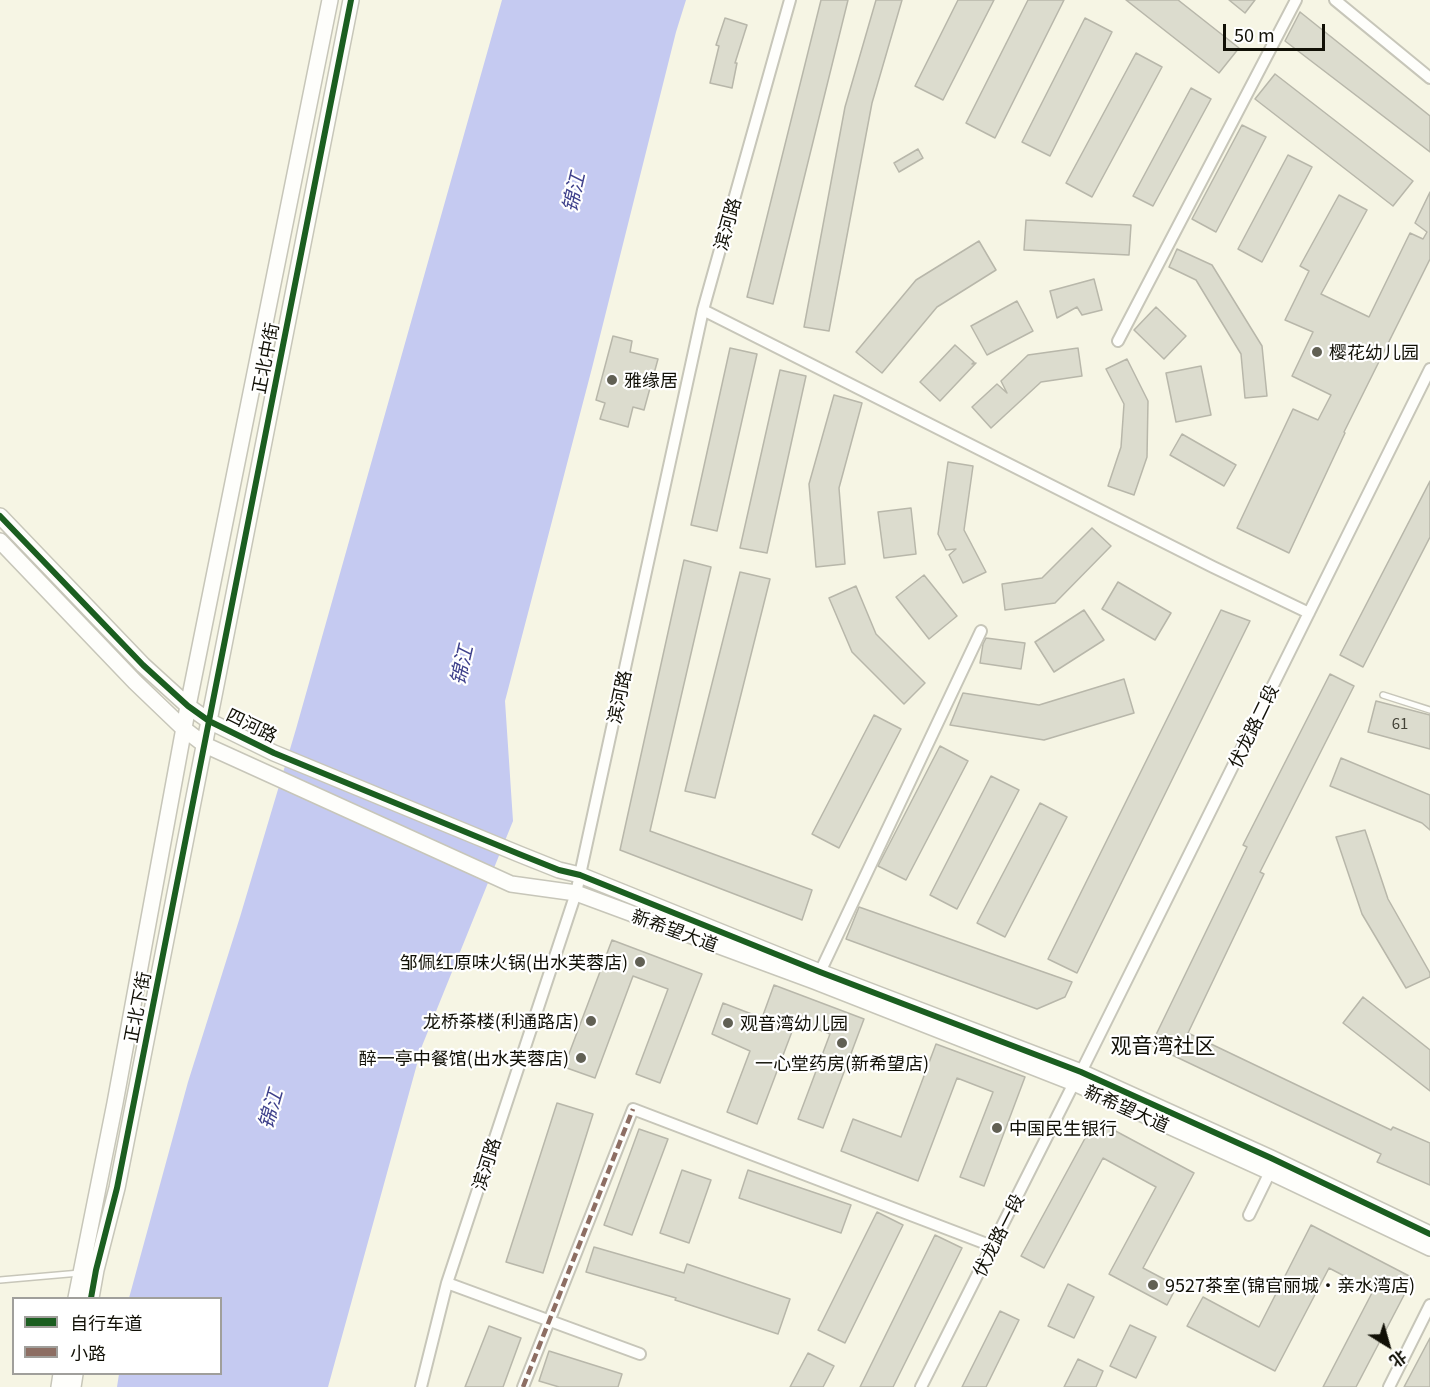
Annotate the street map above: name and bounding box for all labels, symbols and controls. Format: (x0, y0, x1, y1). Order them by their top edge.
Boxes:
scale bar (1226, 12, 1328, 50)
text: 50 m (1234, 21, 1275, 47)
water label: 锦江 (557, 170, 589, 214)
street label: 滨河路 (709, 195, 745, 253)
street label: 正北中街 (248, 321, 282, 395)
place label: 樱花幼儿园 (1329, 341, 1419, 363)
marker: 樱花幼儿园 (1310, 345, 1324, 359)
place label: 雅缘居 (624, 369, 678, 391)
marker: 雅缘居 (605, 373, 619, 387)
water label: 锦江 (445, 643, 477, 687)
street label: 滨河路 (603, 668, 635, 726)
street label: 伏龙路二段 (1224, 681, 1282, 771)
street label: 四河路 (223, 703, 281, 747)
house number: 61 (1392, 714, 1408, 732)
street label: 新希望大道 (629, 904, 721, 956)
place label: 邹佩红原味火锅(出水芙蓉店) (400, 951, 628, 973)
marker: 邹佩红原味火锅(出水芙蓉店) (633, 955, 647, 969)
street label: 正北下街 (120, 970, 154, 1044)
place label: 龙桥茶楼(利通路店) (423, 1010, 579, 1032)
place label: 观音湾幼儿园 (740, 1012, 848, 1034)
marker: 龙桥茶楼(利通路店) (584, 1014, 598, 1028)
marker: 观音湾幼儿园 (721, 1016, 735, 1030)
district label: 观音湾社区 (1111, 1032, 1215, 1058)
marker: 一心堂药房(新希望店) (835, 1036, 849, 1050)
place label: 醉一亭中餐馆(出水芙蓉店) (359, 1047, 569, 1069)
marker: 醉一亭中餐馆(出水芙蓉店) (574, 1051, 588, 1065)
place label: 一心堂药房(新希望店) (755, 1052, 929, 1074)
street label: 新希望大道 (1081, 1080, 1173, 1136)
water label: 锦江 (253, 1086, 287, 1132)
place label: 中国民生银行 (1009, 1117, 1117, 1139)
marker: 中国民生银行 (990, 1121, 1004, 1135)
street label: 滨河路 (467, 1135, 505, 1193)
street label: 伏龙路一段 (968, 1190, 1028, 1280)
place label: 9527茶室(锦官丽城·亲水湾店) (1165, 1274, 1415, 1296)
marker: 9527茶室(锦官丽城·亲水湾店) (1146, 1278, 1160, 1292)
legend (12, 1297, 222, 1375)
text: 自行车道 (70, 1309, 142, 1335)
north arrow (1358, 1315, 1418, 1375)
text: 小路 (70, 1339, 106, 1365)
text: 北 (1385, 1345, 1412, 1374)

